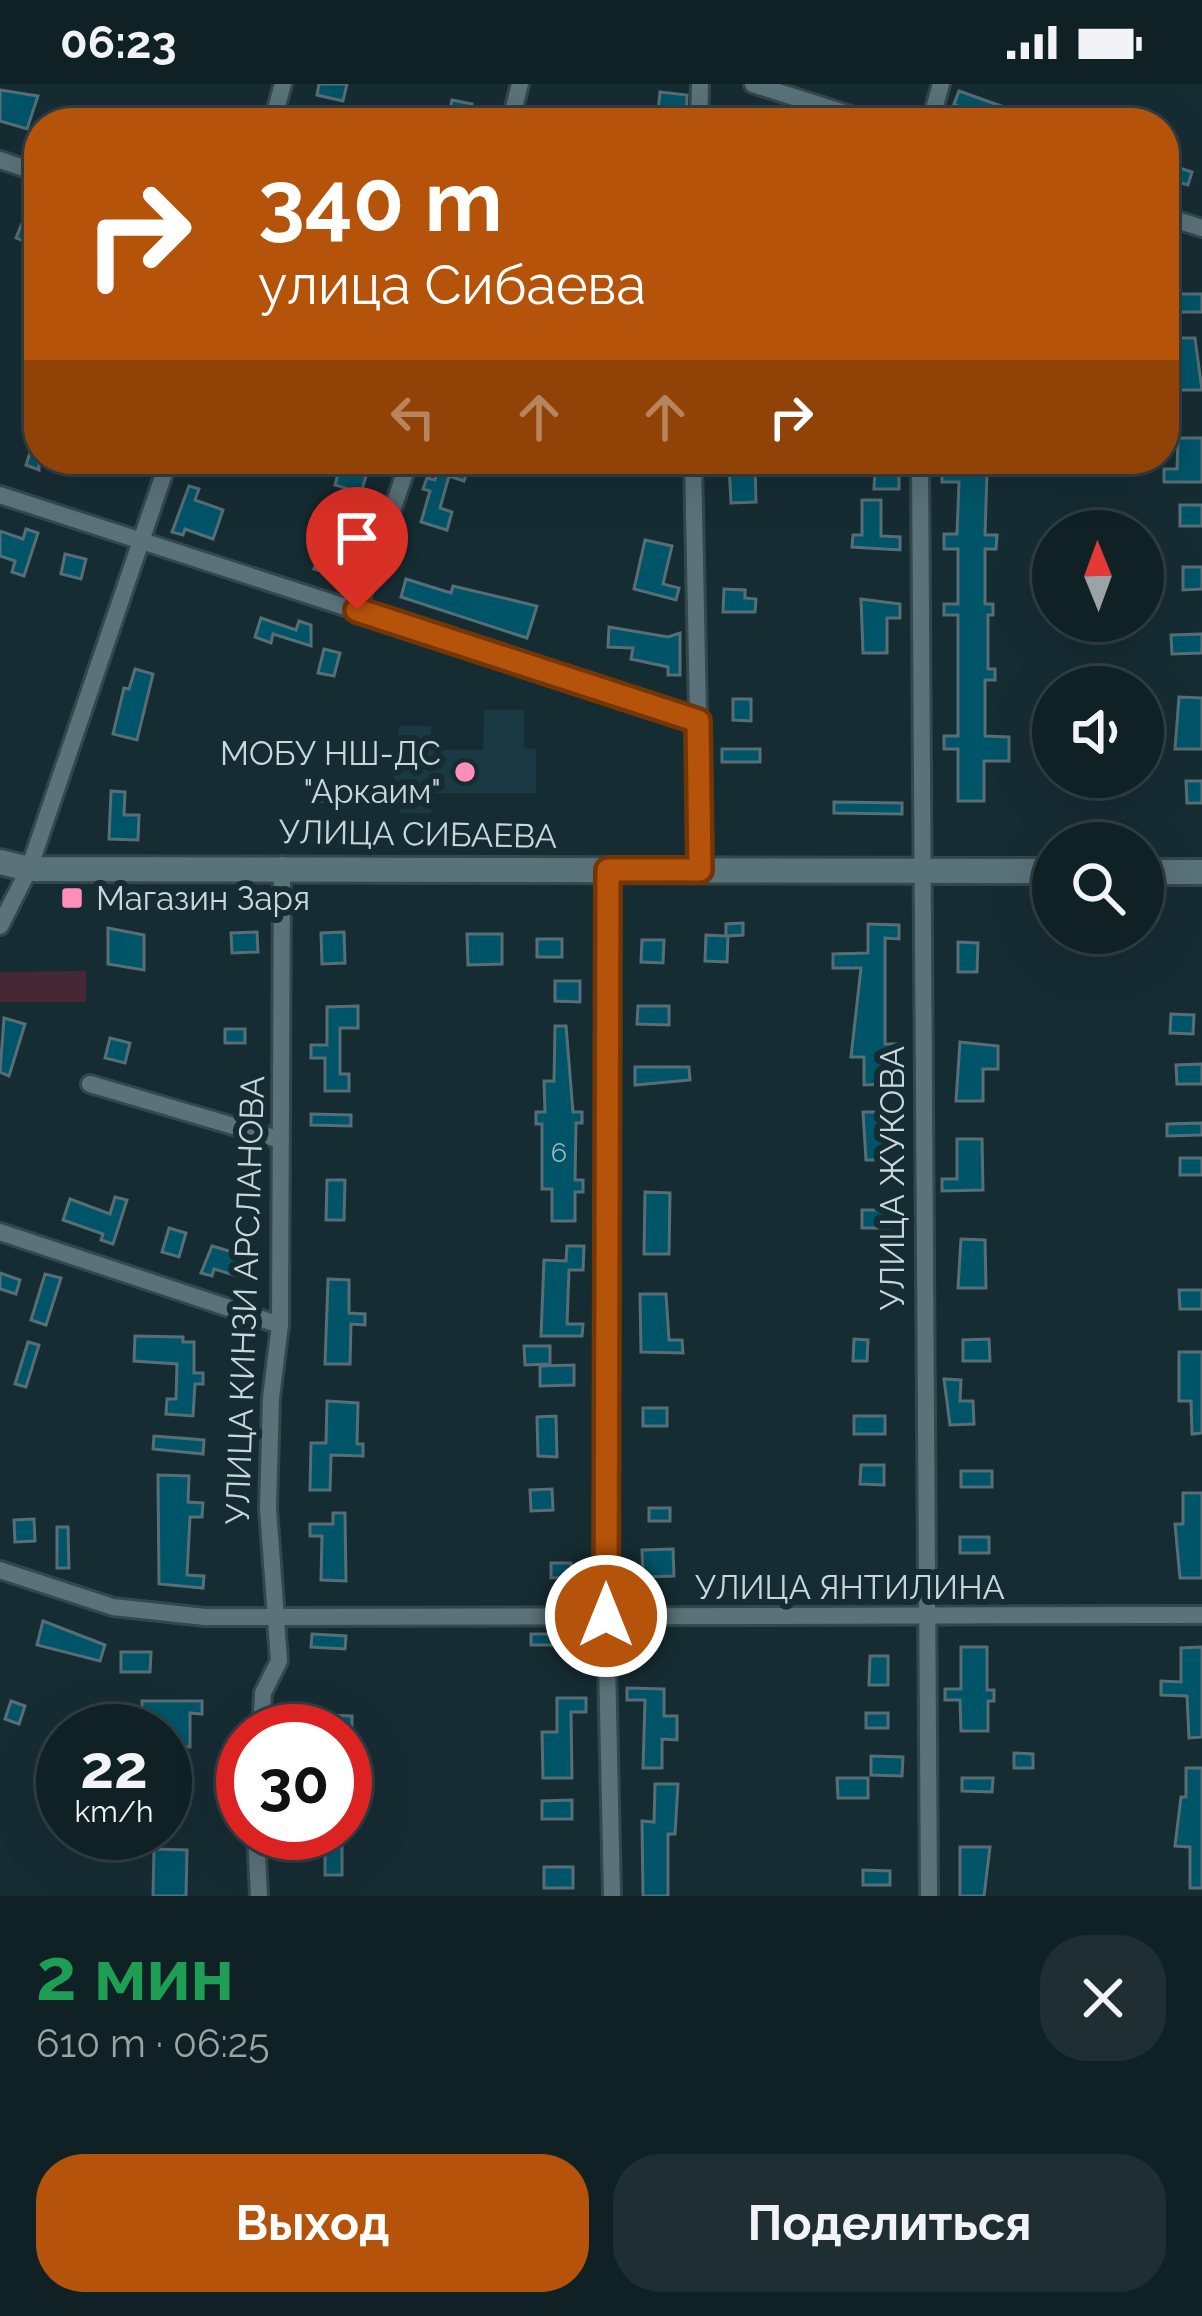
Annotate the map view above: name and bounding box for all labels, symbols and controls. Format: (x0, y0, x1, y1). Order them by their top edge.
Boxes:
text: 06:23 (60, 16, 177, 69)
text: 340 m (258, 152, 503, 251)
icon: right (60, 156, 216, 312)
text: улица Сибаева (258, 253, 646, 317)
icon: left (380, 384, 446, 450)
icon: ahead (506, 384, 572, 450)
icon: ahead (632, 384, 698, 450)
icon: right (758, 384, 824, 450)
pin (306, 487, 408, 610)
icon: arrive (324, 505, 390, 571)
north arrow (1032, 510, 1164, 642)
map controls (1032, 510, 1164, 954)
button: sound (1032, 666, 1164, 798)
place label: МОБУ НШ-ДС "Аркаим" (220, 734, 441, 811)
marker: МОБУ НШ-ДС "Аркаим" (452, 759, 478, 785)
street label: УЛИЦА СИБАЕВА (279, 812, 557, 856)
button: search (1032, 822, 1164, 954)
place label: Магазин Заря (96, 879, 310, 918)
marker: Магазин Заря (59, 885, 85, 911)
street label: УЛИЦА ЖУКОВА (873, 1046, 912, 1310)
street label: УЛИЦА КИНЗИ АРСЛАНОВА (218, 1075, 272, 1525)
house number: 6 (551, 1137, 567, 1168)
position arrow (543, 1553, 669, 1679)
street label: УЛИЦА ЯНТИЛИНА (695, 1568, 1005, 1607)
speed limit sign: 30 (216, 1704, 372, 1860)
text: 22 (80, 1732, 148, 1802)
text: km/h (74, 1794, 154, 1829)
text: 2 мин (36, 1932, 234, 2017)
button: close (1040, 1935, 1166, 2061)
text: 610 m · 06:25 (36, 2020, 269, 2066)
button: Выход (36, 2154, 589, 2292)
button: Поделиться (613, 2154, 1166, 2292)

